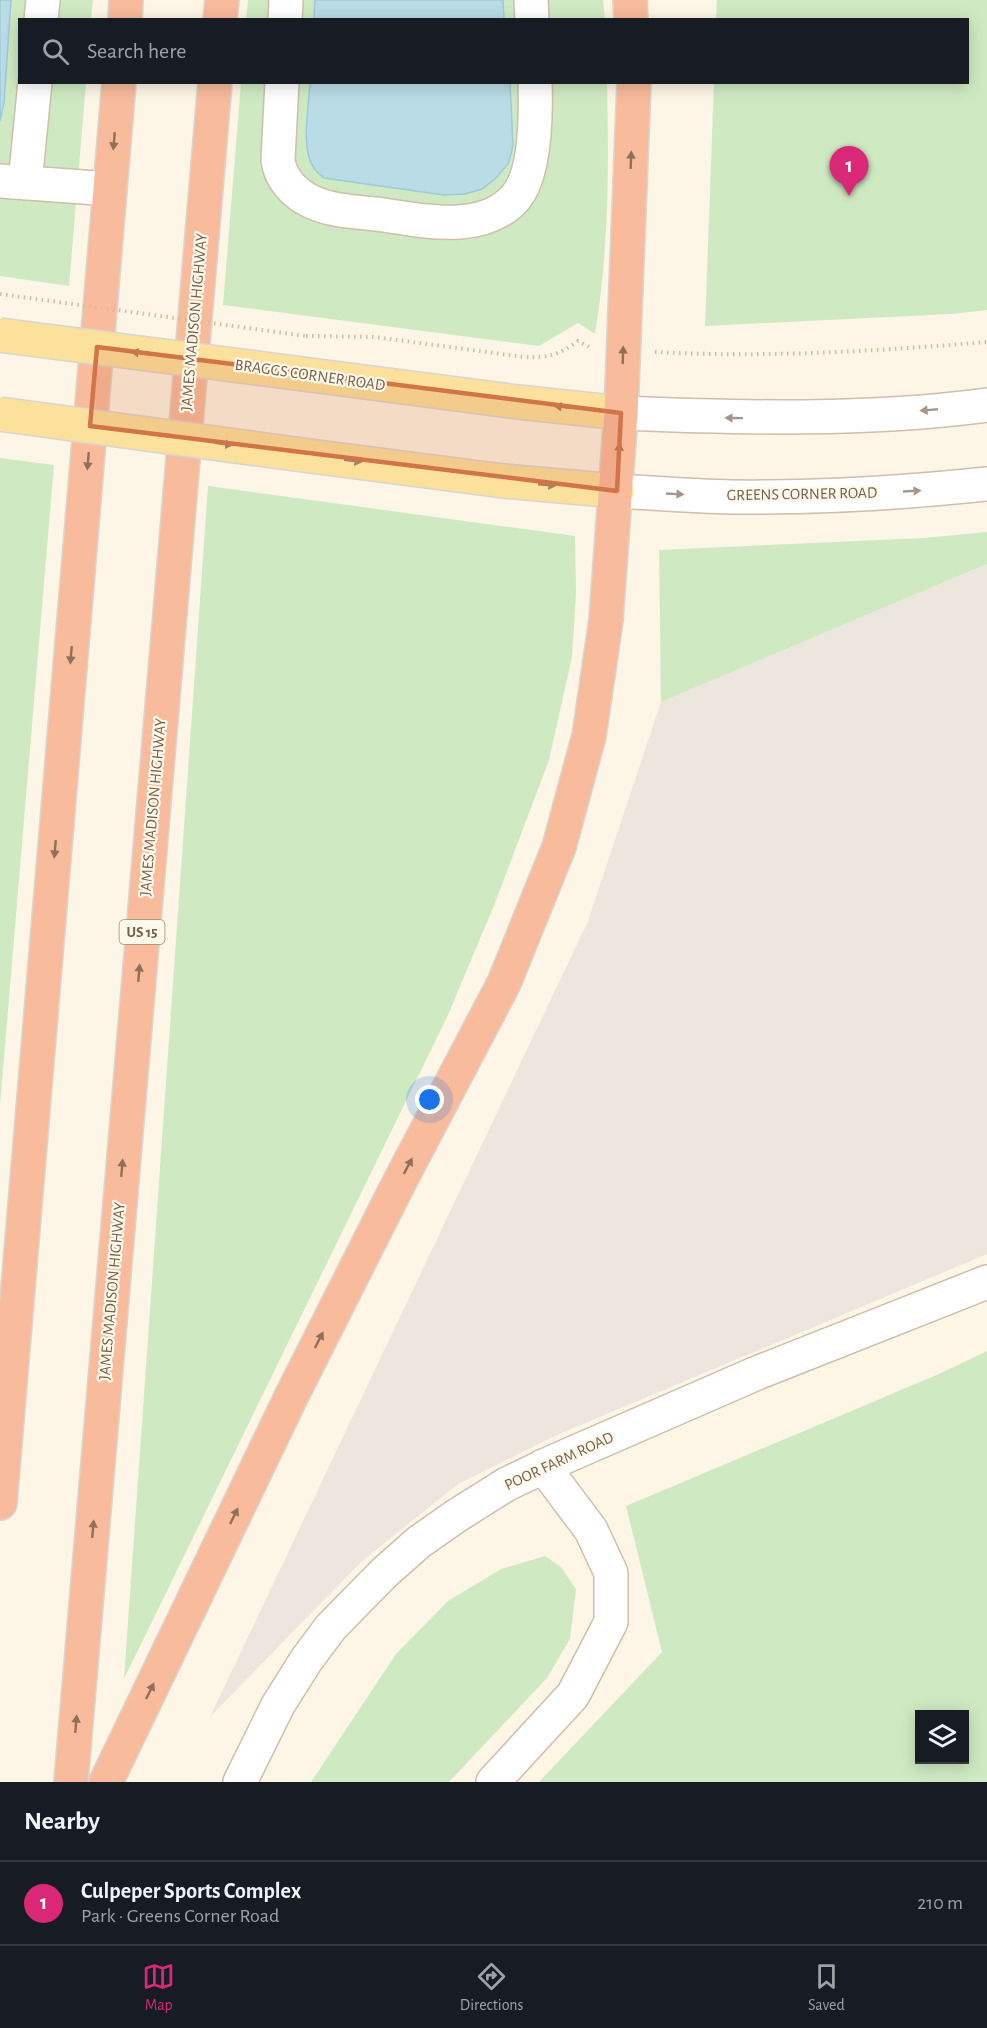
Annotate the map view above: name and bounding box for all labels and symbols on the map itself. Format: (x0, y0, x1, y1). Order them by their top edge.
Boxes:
one-way arrow (110, 131, 119, 150)
pin: 1 (830, 146, 868, 196)
one-way arrow (626, 151, 635, 170)
street label: JAMES MADISON HIGHWAY (178, 232, 210, 412)
one-way arrow (619, 345, 628, 364)
one-way arrow (131, 348, 150, 358)
street label: BRAGGS CORNER ROAD (234, 357, 386, 393)
one-way arrow (553, 402, 572, 412)
one-way arrow (919, 405, 938, 415)
one-way arrow (725, 413, 744, 422)
one-way arrow (215, 439, 234, 449)
one-way arrow (614, 443, 623, 462)
one-way arrow (83, 451, 92, 470)
one-way arrow (344, 456, 363, 466)
one-way arrow (537, 480, 556, 490)
street label: GREENS CORNER ROAD (726, 485, 878, 503)
one-way arrow (902, 487, 921, 496)
one-way arrow (665, 489, 684, 498)
one-way arrow (66, 646, 76, 665)
street label: JAMES MADISON HIGHWAY (137, 717, 169, 897)
one-way arrow (50, 840, 60, 859)
road number: US 15 (120, 920, 164, 944)
one-way arrow (134, 964, 143, 983)
your location (415, 1085, 444, 1114)
one-way arrow (117, 1158, 127, 1177)
one-way arrow (403, 1158, 413, 1175)
street label: JAMES MADISON HIGHWAY (96, 1201, 128, 1381)
one-way arrow (315, 1332, 324, 1349)
street label: POOR FARM ROAD (502, 1429, 616, 1493)
one-way arrow (229, 1507, 239, 1524)
one-way arrow (88, 1520, 97, 1539)
one-way arrow (145, 1683, 154, 1700)
one-way arrow (71, 1714, 81, 1733)

